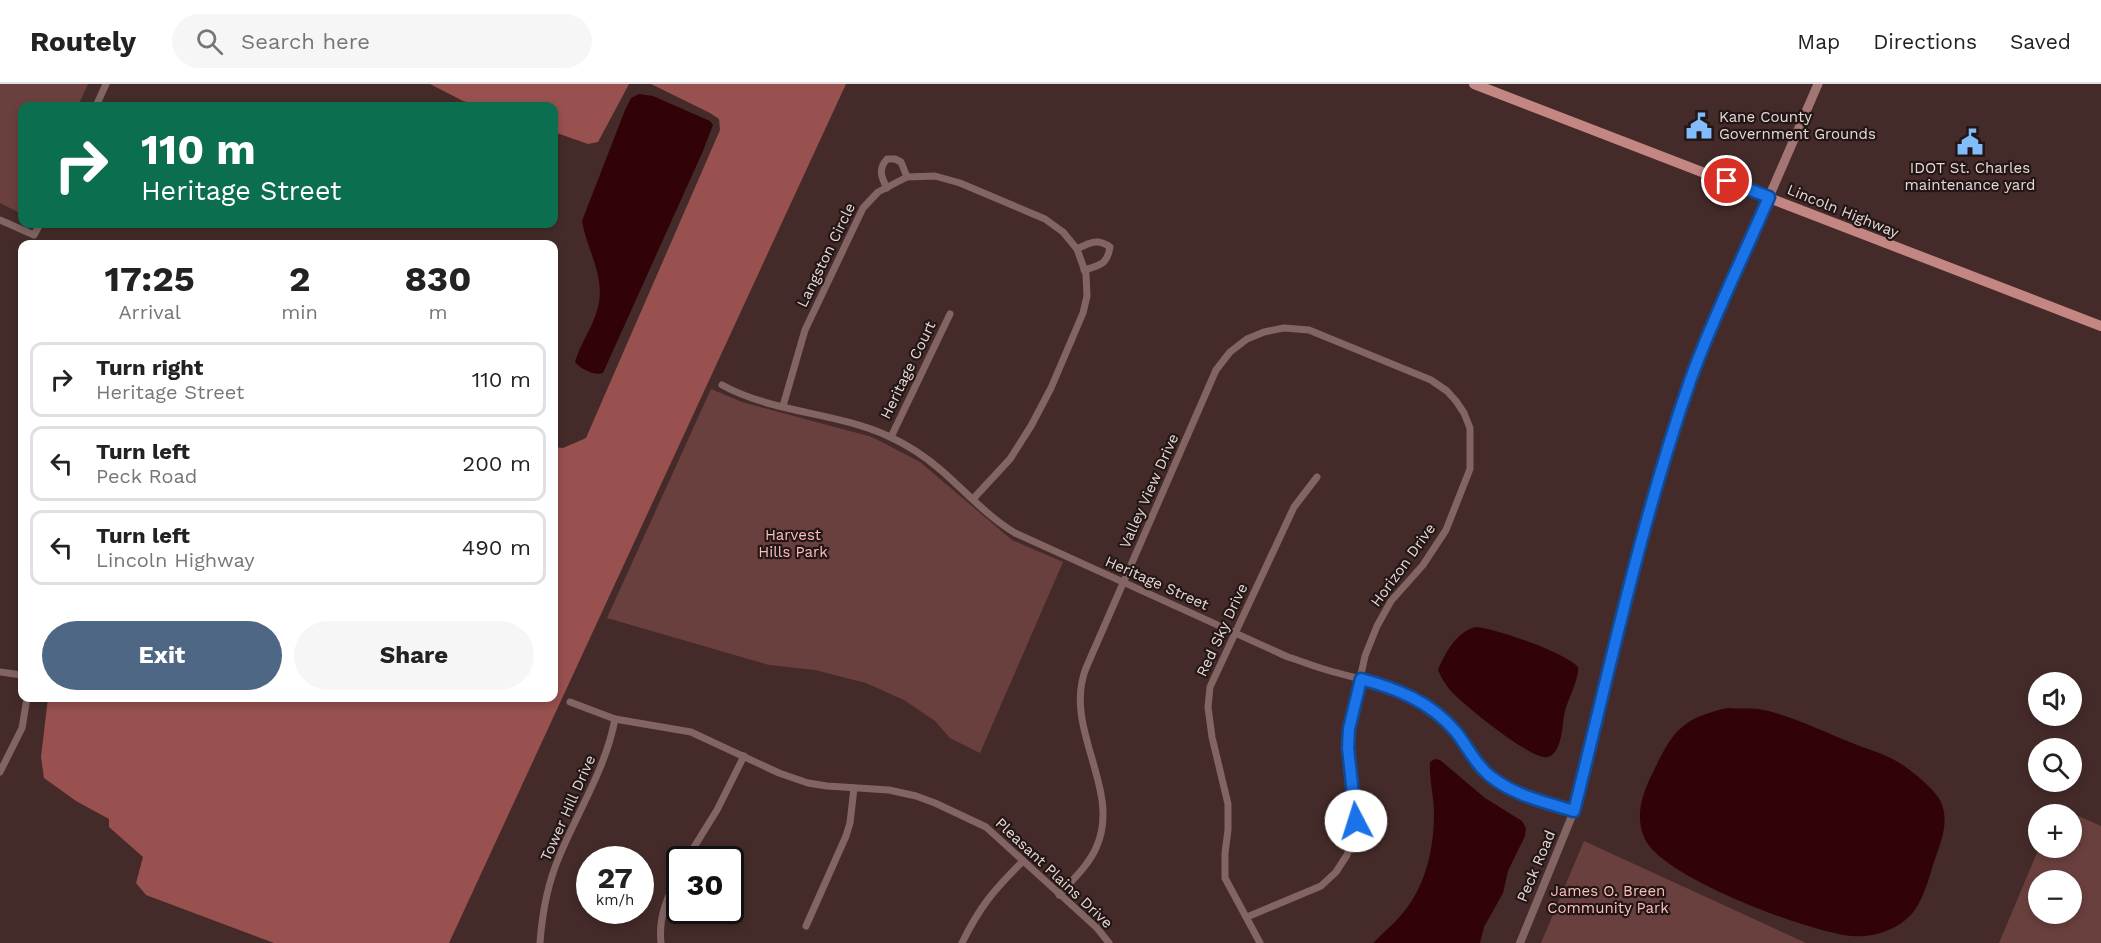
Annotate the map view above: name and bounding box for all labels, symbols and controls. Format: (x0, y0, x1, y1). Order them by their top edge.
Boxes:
search box (172, 14, 592, 68)
text: Routely (30, 25, 136, 58)
icon: search (193, 25, 226, 58)
text: Search here (241, 29, 370, 54)
text: Map (1797, 29, 1840, 54)
text: Directions (1873, 29, 1977, 54)
text: Saved (2010, 29, 2071, 54)
place label: Kane County Government Grounds (1719, 108, 1876, 143)
public building icon: Kane County Government Grounds (1684, 111, 1714, 141)
text: 110 m (141, 125, 256, 174)
icon: right (42, 126, 120, 204)
public building icon: IDOT St. Charles maintenance yard (1955, 127, 1985, 157)
pin (1701, 155, 1752, 206)
place label: IDOT St. Charles maintenance yard (1904, 159, 2036, 194)
icon: arrive (1710, 164, 1743, 197)
text: Heritage Street (141, 175, 341, 207)
street label: Lincoln Highway (1784, 180, 1902, 242)
street label: Langston Circle (793, 200, 859, 310)
text: 17:25 (105, 258, 195, 300)
text: 2 (289, 258, 310, 300)
text: 830 (405, 258, 471, 300)
text: Arrival (118, 300, 181, 324)
text: min (281, 300, 318, 324)
text: m (428, 300, 448, 324)
street label: Heritage Court (877, 317, 940, 422)
text: Turn right (96, 355, 203, 380)
icon: right (45, 363, 78, 396)
text: 110 m (472, 367, 531, 392)
text: Heritage Street (96, 380, 244, 404)
street label: Valley View Drive (1116, 431, 1182, 551)
text: Turn left (96, 439, 190, 464)
icon: left (45, 447, 78, 480)
text: 200 m (462, 451, 531, 476)
text: Peck Road (96, 464, 197, 488)
street label: Horizon Drive (1367, 520, 1439, 610)
text: Turn left (96, 523, 190, 548)
park label: Harvest Hills Park (758, 526, 828, 561)
icon: left (45, 531, 78, 564)
text: 490 m (462, 535, 531, 560)
text: Lincoln Highway (96, 548, 255, 572)
street label: Heritage Street (1102, 552, 1212, 614)
street label: Red Sky Drive (1193, 581, 1251, 679)
button: Exit (42, 621, 282, 690)
button: Share (294, 621, 534, 690)
map controls (2028, 672, 2082, 924)
button: sound (2028, 672, 2082, 726)
button: search (2028, 738, 2082, 792)
street label: Tower Hill Drive (537, 752, 599, 864)
position arrow (1324, 789, 1388, 853)
button: + (2028, 804, 2082, 858)
street label: Pleasant Plains Drive (992, 814, 1116, 932)
street label: Peck Road (1513, 828, 1559, 904)
speed limit sign: 30 (666, 846, 744, 924)
text: 27 (597, 860, 633, 895)
button: − (2028, 870, 2082, 924)
park label: James O. Breen Community Park (1547, 882, 1669, 917)
text: km/h (596, 891, 634, 909)

